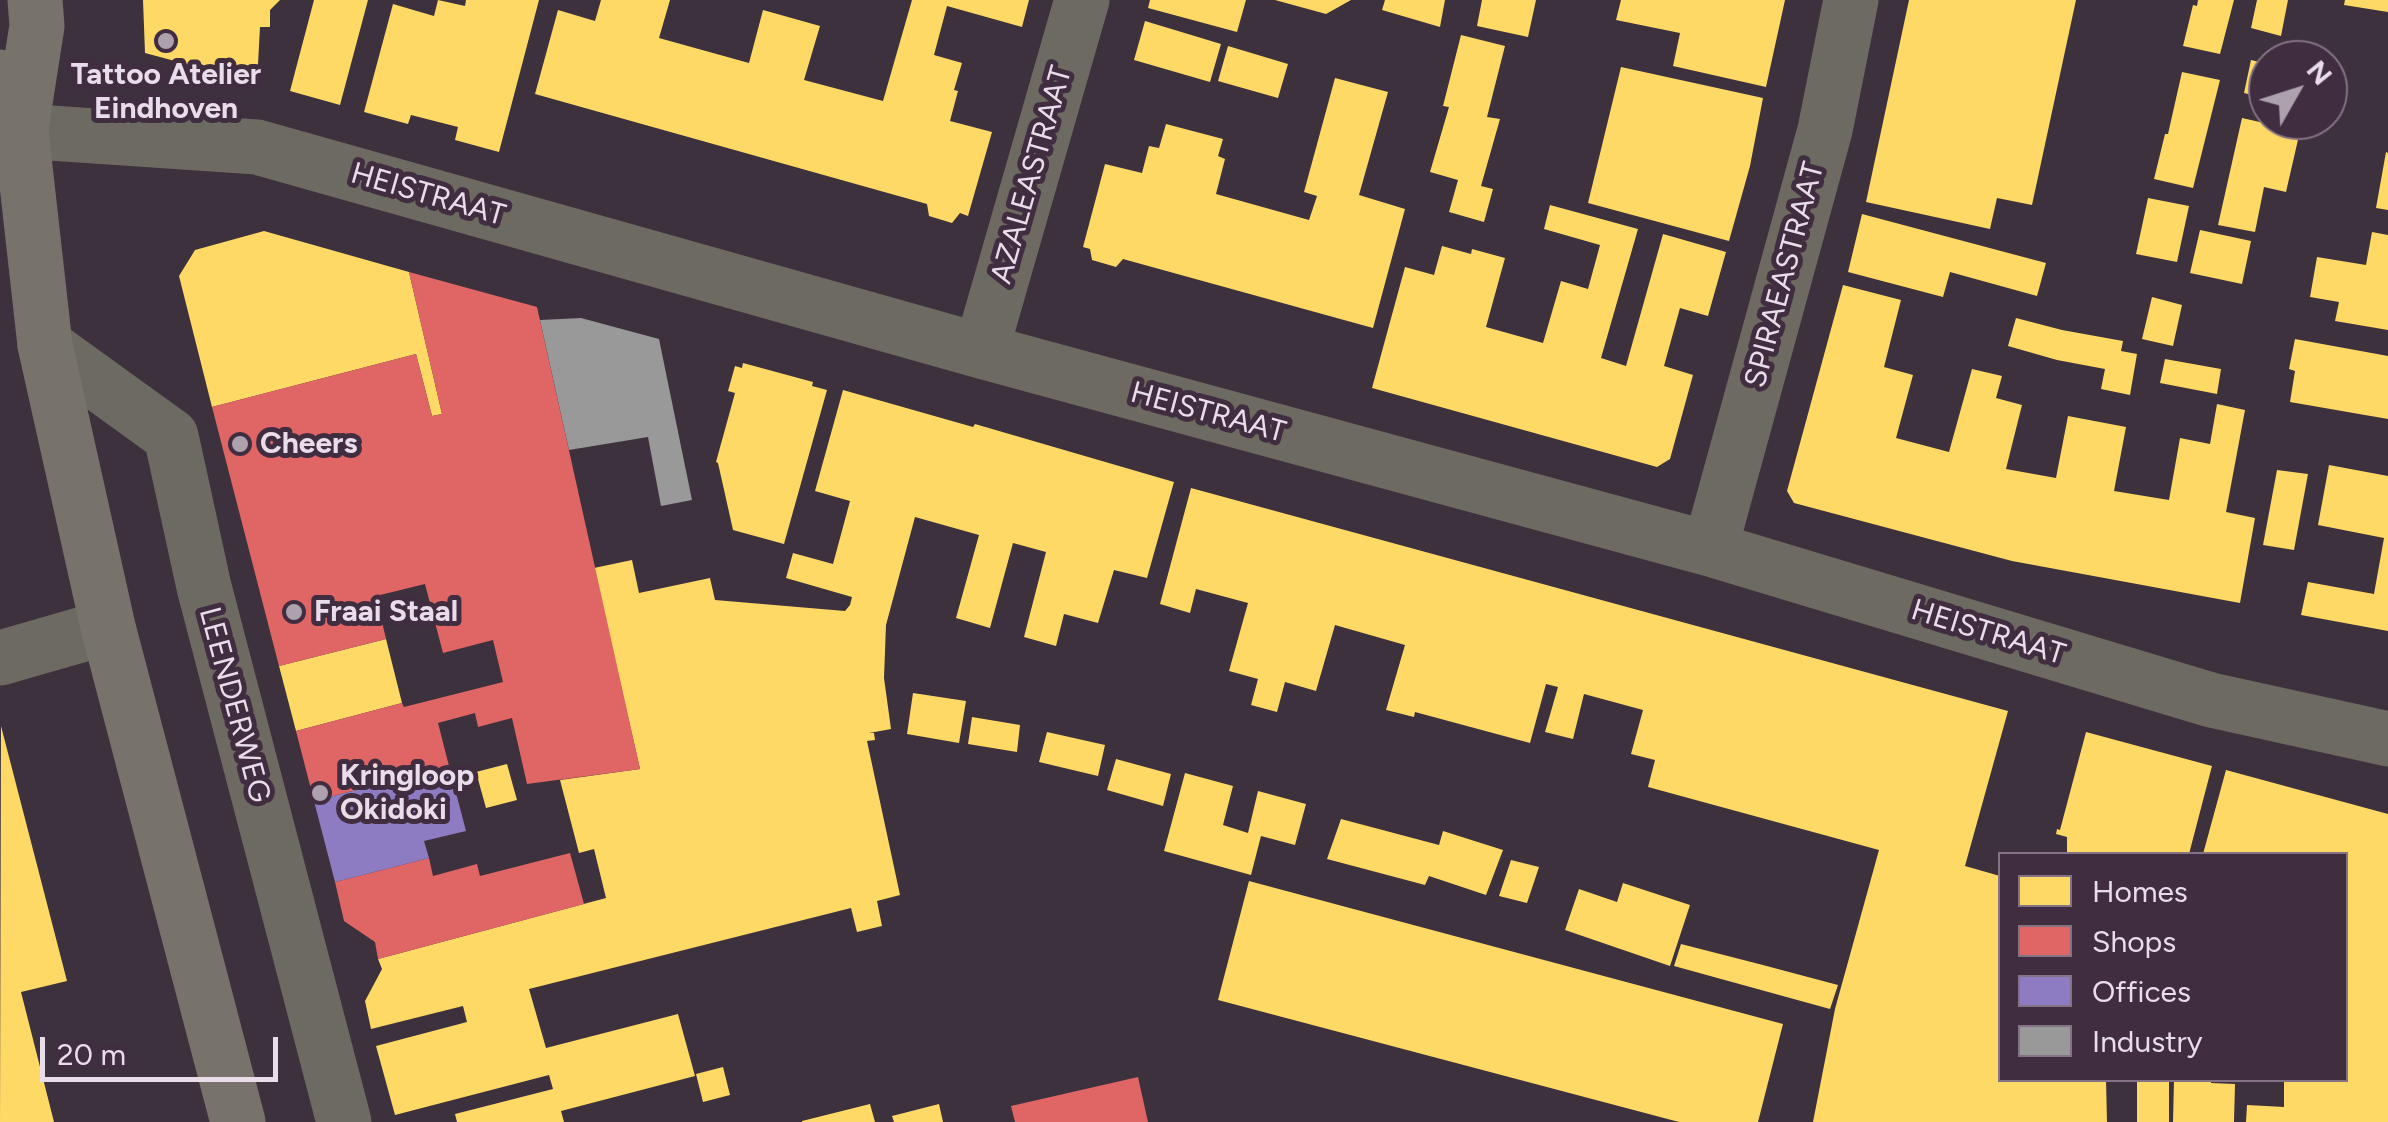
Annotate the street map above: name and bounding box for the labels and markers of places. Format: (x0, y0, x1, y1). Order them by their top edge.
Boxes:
marker: Tattoo Atelier Eindhoven (155, 30, 177, 52)
place label: Tattoo Atelier Eindhoven (71, 57, 261, 128)
place label: Cheers (260, 426, 357, 462)
marker: Cheers (229, 433, 251, 455)
place label: Fraai Staal (314, 594, 458, 630)
marker: Fraai Staal (283, 601, 305, 623)
place label: Kringloop Okidoki (340, 758, 474, 828)
marker: Kringloop Okidoki (309, 782, 331, 804)

